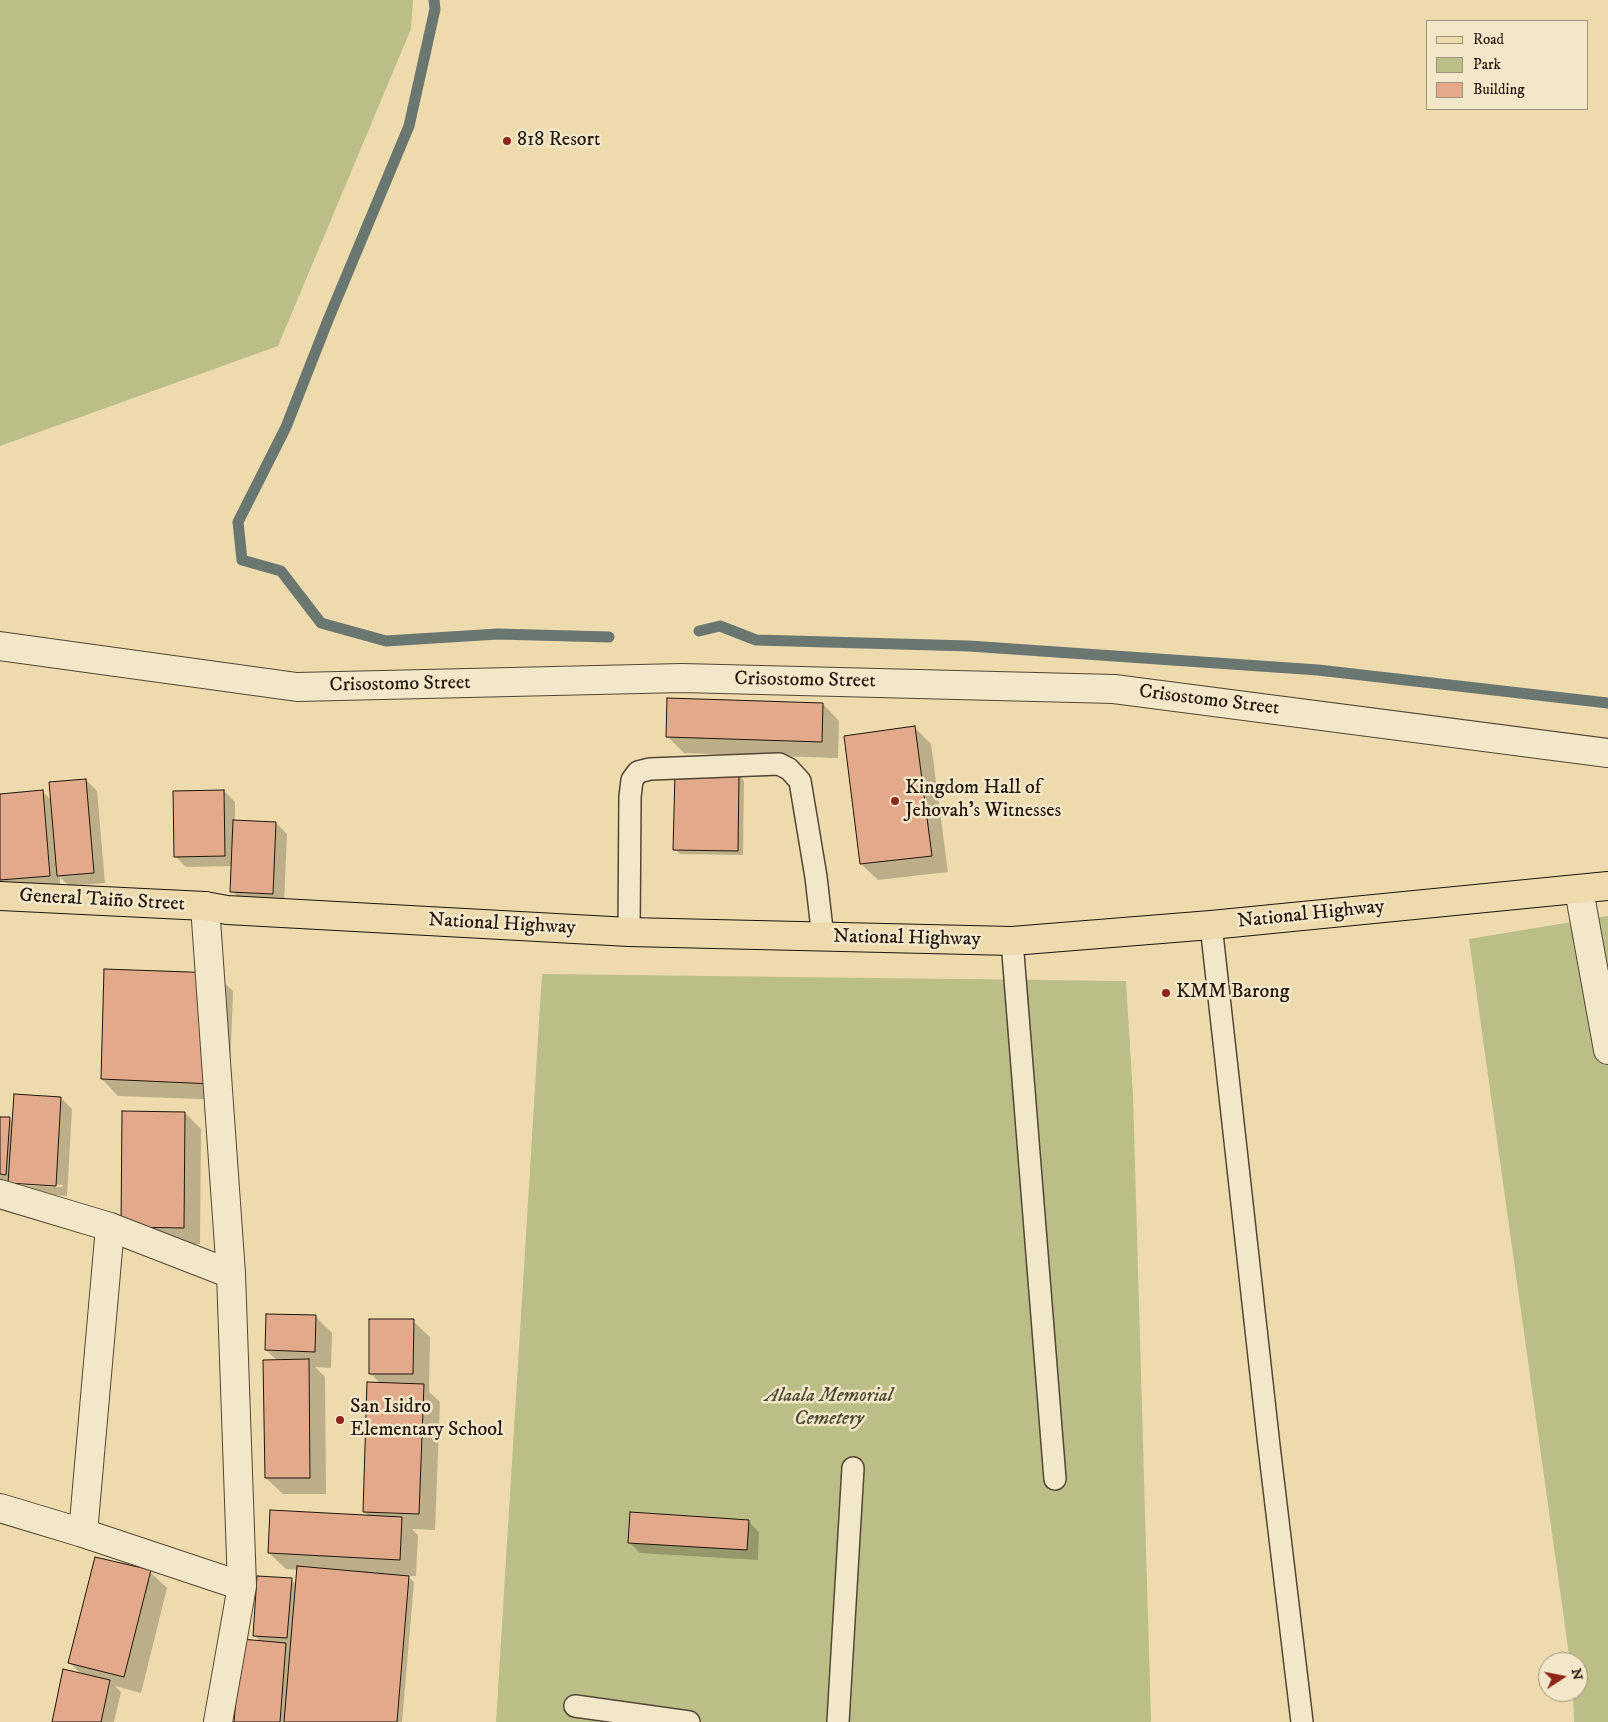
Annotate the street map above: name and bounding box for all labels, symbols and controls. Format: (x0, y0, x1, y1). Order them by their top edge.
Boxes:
legend (1426, 20, 1588, 110)
text: Road (1473, 30, 1504, 49)
text: Park (1473, 55, 1501, 74)
text: Building (1473, 80, 1525, 99)
place label: 818 Resort (517, 129, 600, 153)
marker: 818 Resort (501, 135, 513, 147)
street label: Crisostomo Street (734, 668, 876, 694)
street label: Crisostomo Street (329, 672, 471, 698)
street label: Crisostomo Street (1137, 680, 1281, 722)
place label: Kingdom Hall of Jehovah's Witnesses (905, 777, 1061, 824)
marker: Kingdom Hall of Jehovah's Witnesses (889, 795, 901, 807)
street label: General Taiño Street (19, 885, 185, 917)
street label: National Highway (1236, 895, 1386, 935)
street label: National Highway (428, 909, 576, 941)
street label: National Highway (833, 926, 981, 952)
place label: KMM Barong (1176, 981, 1289, 1005)
marker: KMM Barong (1160, 987, 1172, 999)
park label: Alaala Memorial Cemetery (765, 1385, 893, 1432)
place label: San Isidro Elementary School (350, 1396, 503, 1443)
marker: San Isidro Elementary School (334, 1414, 346, 1426)
north arrow (1538, 1652, 1588, 1702)
text: N (1567, 1667, 1587, 1682)

